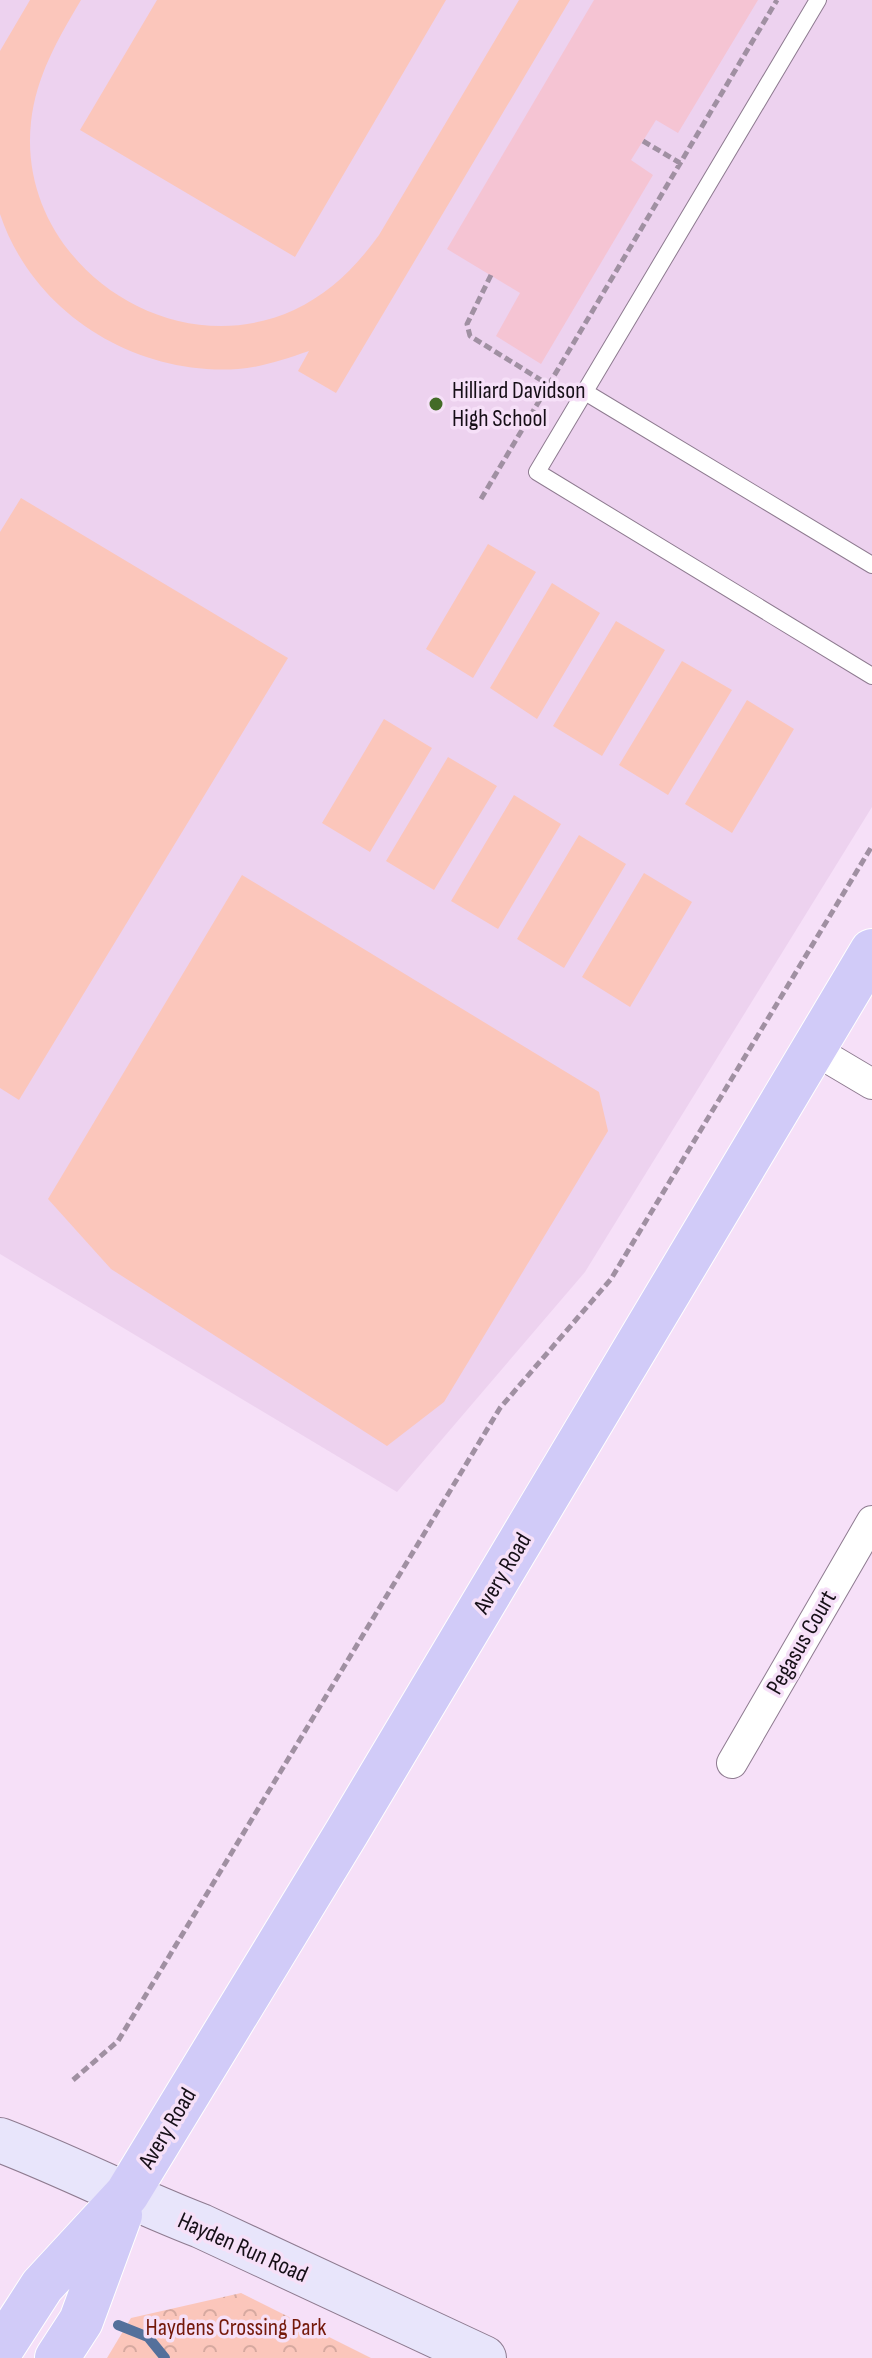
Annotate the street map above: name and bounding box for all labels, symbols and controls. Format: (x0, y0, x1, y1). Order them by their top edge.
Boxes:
place label: Hilliard Davidson High School (452, 376, 585, 433)
marker: Hilliard Davidson High School (427, 395, 445, 413)
street label: Avery Road (467, 1528, 538, 1620)
street label: Pegasus Court (760, 1585, 843, 1699)
street label: Avery Road (132, 2083, 203, 2175)
street label: Hayden Run Road (173, 2206, 312, 2289)
park label: Haydens Crossing Park (146, 2313, 326, 2342)

